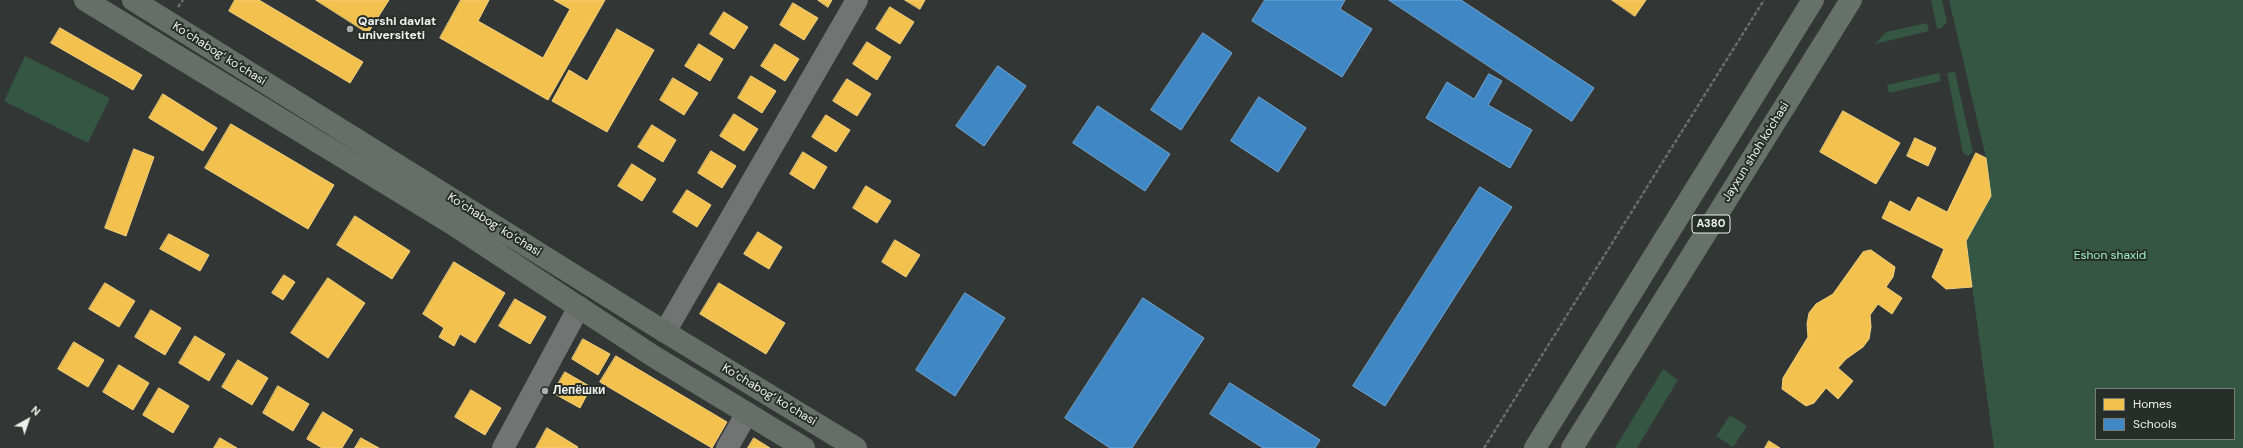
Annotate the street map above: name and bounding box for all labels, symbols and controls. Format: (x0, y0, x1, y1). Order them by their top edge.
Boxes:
place label: Qarshi davlat universiteti (358, 15, 436, 43)
street label: Ko‘chabog‘ ko‘chasi (169, 19, 269, 89)
marker: Qarshi davlat universiteti (345, 24, 355, 34)
street label: Jayxun shoh ko'chasi (1719, 99, 1793, 205)
street label: Ko‘chabog‘ ko‘chasi (444, 190, 544, 260)
road number: A380 (1692, 215, 1730, 233)
park label: Eshon shaxid (2074, 249, 2146, 263)
street label: Ko‘chabog‘ ko‘chasi (719, 361, 819, 429)
place label: Лепёшки (553, 384, 605, 398)
marker: Лепёшки (540, 386, 550, 396)
legend (2095, 388, 2235, 440)
text: Homes (2133, 396, 2172, 412)
north arrow (8, 400, 48, 440)
text: N (28, 403, 43, 419)
text: Schools (2133, 416, 2177, 432)

